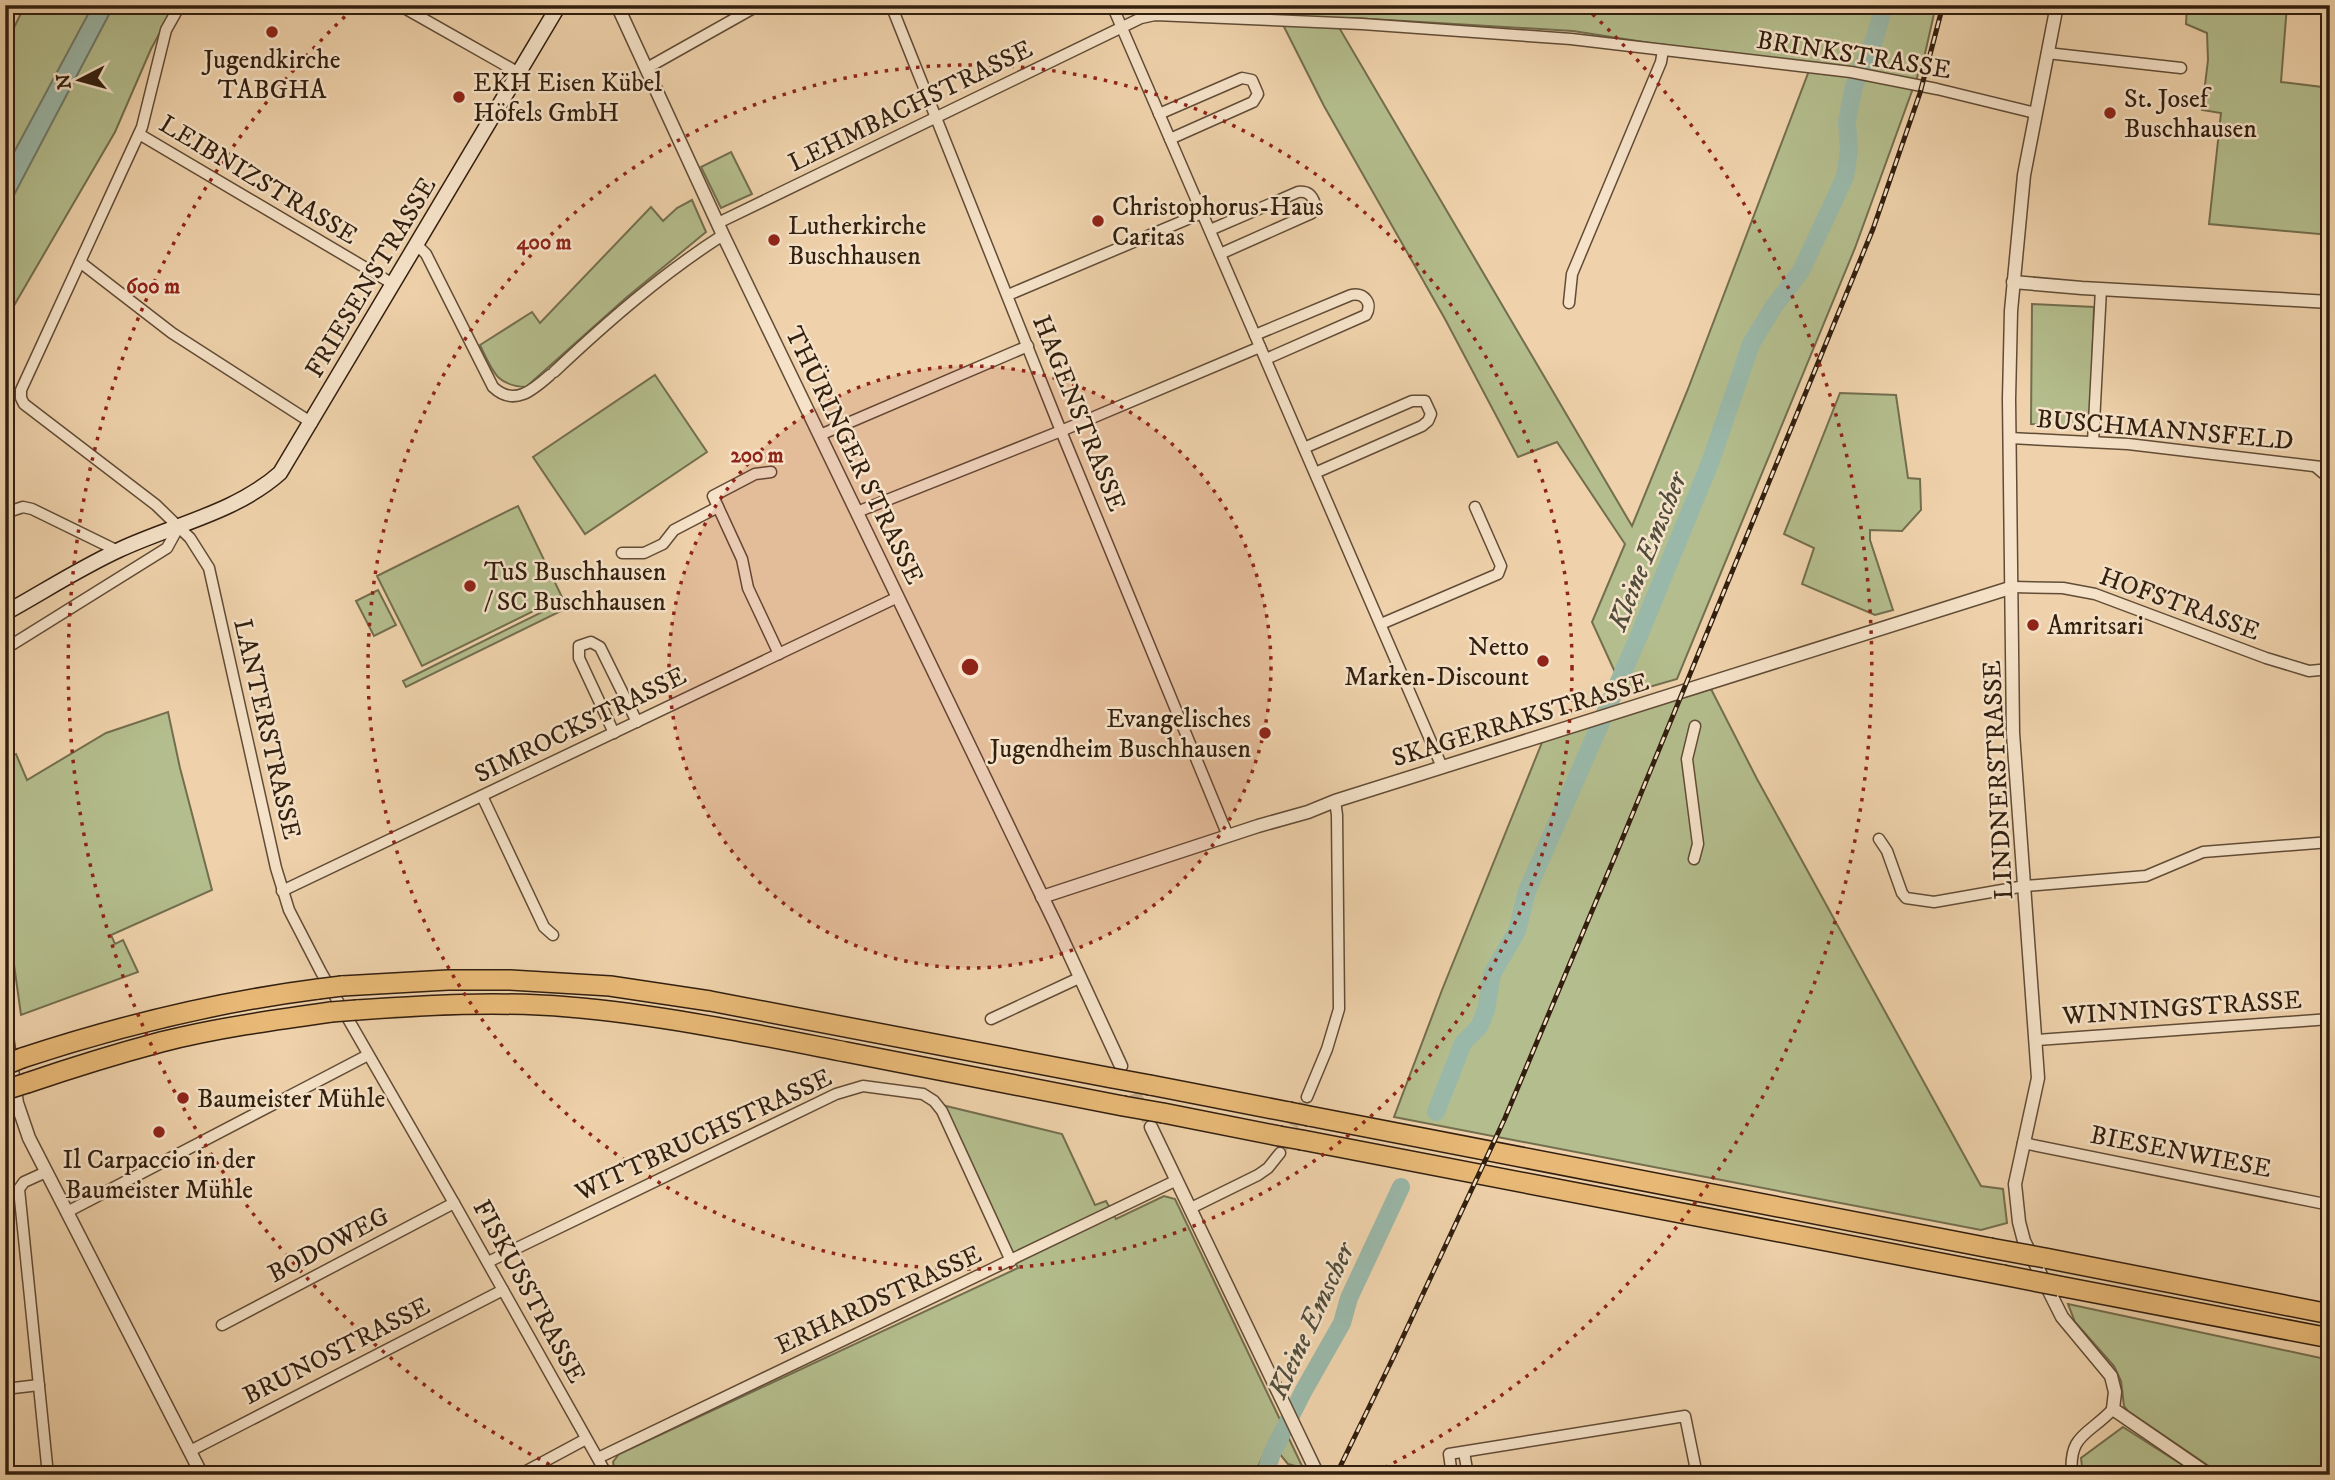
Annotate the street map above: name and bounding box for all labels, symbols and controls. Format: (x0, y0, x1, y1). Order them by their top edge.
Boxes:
marker: Jugendkirche TABGHA (264, 24, 280, 40)
street label: BRINKSTRASSE (1754, 24, 1953, 87)
street label: LEHMBACHSTRASSE (783, 33, 1038, 180)
place label: Jugendkirche TABGHA (201, 44, 341, 107)
north arrow (46, 46, 116, 116)
place label: EKH Eisen Kübel Höfels GmbH (473, 67, 662, 130)
text: N (52, 72, 77, 91)
place label: St. Josef Buschhausen (2124, 83, 2257, 146)
marker: EKH Eisen Kübel Höfels GmbH (451, 89, 467, 105)
marker: St. Josef Buschhausen (2102, 105, 2118, 121)
street label: LEIBNIZSTRASSE (153, 108, 364, 253)
street label: FRIESENSTRASSE (298, 171, 444, 384)
place label: Christophorus-Haus Caritas (1112, 191, 1324, 254)
place label: Lutherkirche Buschhausen (788, 210, 926, 273)
marker: Christophorus-Haus Caritas (1090, 213, 1106, 229)
text: 400 m (517, 230, 572, 256)
marker: Lutherkirche Buschhausen (766, 232, 782, 248)
text: 600 m (126, 274, 180, 300)
street label: HAGENSTRASSE (1024, 311, 1133, 517)
street label: THÜRINGER STRASSE (777, 321, 931, 590)
street label: BUSCHMANNSFELD (2035, 403, 2295, 458)
text: 200 m (730, 443, 784, 469)
water label: Kleine Emscher (1599, 466, 1696, 637)
place label: TuS Buschhausen / SC Buschhausen (484, 556, 667, 619)
street label: HOFSTRASSE (2095, 560, 2264, 649)
marker: TuS Buschhausen / SC Buschhausen (462, 578, 478, 594)
place label: Amritsari (2047, 610, 2144, 643)
street label: LANTERSTRASSE (225, 616, 308, 843)
marker: Amritsari (2025, 617, 2041, 633)
place label: Netto Marken-Discount (1344, 631, 1529, 694)
marker: Netto Marken-Discount (1535, 653, 1551, 669)
centre of rings (958, 655, 982, 679)
street label: LINDNERSTRASSE (1976, 659, 2021, 900)
street label: SIMROCKSTRASSE (469, 660, 692, 791)
street label: SKAGERRAKSTRASSE (1388, 666, 1653, 775)
place label: Evangelisches Jugendheim Buschhausen (988, 703, 1251, 766)
marker: Evangelisches Jugendheim Buschhausen (1257, 725, 1273, 741)
street label: WINNINGSTRASSE (2060, 984, 2303, 1033)
street label: WITTBRUCHSTRASSE (569, 1061, 837, 1210)
place label: Baumeister Mühle (197, 1083, 385, 1116)
marker: Baumeister Mühle (175, 1090, 191, 1106)
street label: BIESENWIESE (2087, 1119, 2274, 1186)
marker: Il Carpaccio in der Baumeister Mühle (151, 1124, 167, 1140)
place label: Il Carpaccio in der Baumeister Mühle (63, 1144, 256, 1207)
street label: FISKUSSTRASSE (465, 1194, 593, 1389)
street label: BODOWEG (262, 1200, 395, 1291)
water label: Kleine Emscher (1260, 1236, 1363, 1405)
street label: ERHARDSTRASSE (770, 1238, 987, 1363)
street label: BRUNOSTRASSE (238, 1290, 436, 1413)

